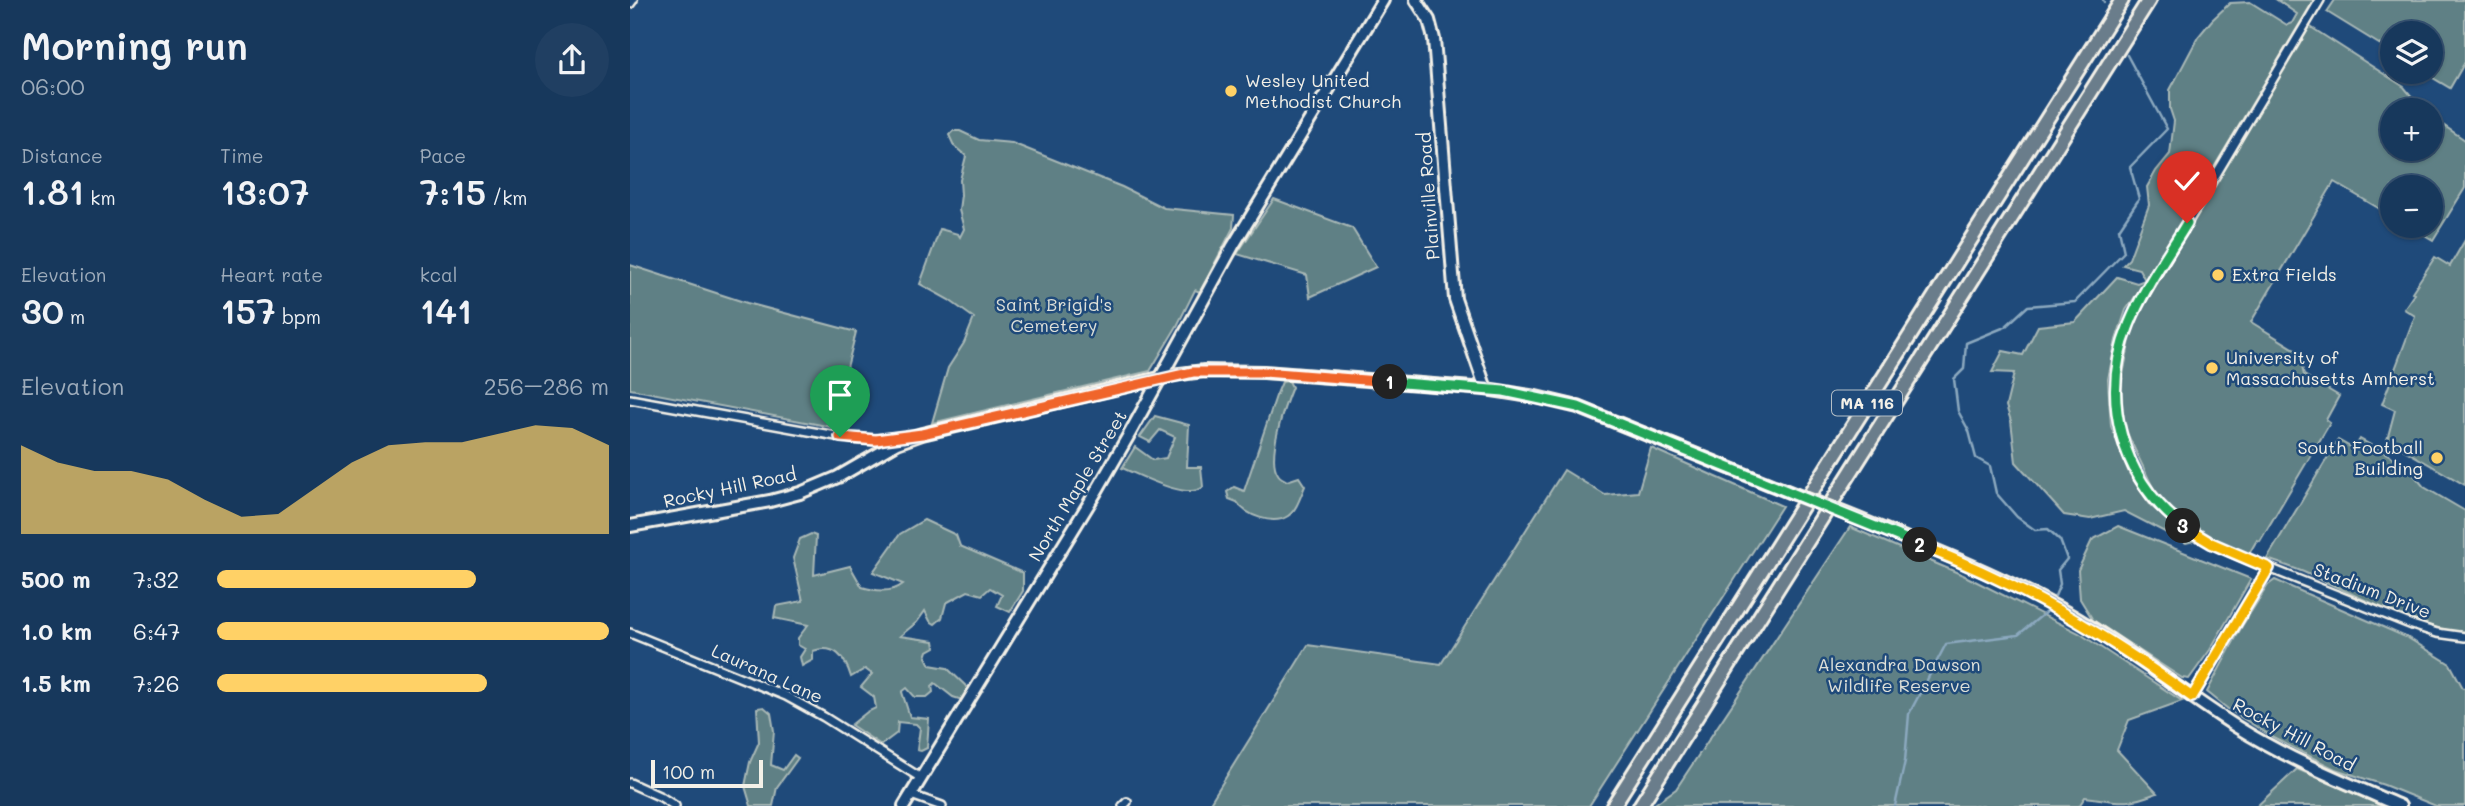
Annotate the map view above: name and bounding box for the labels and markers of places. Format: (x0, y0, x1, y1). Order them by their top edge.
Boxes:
place label: Wesley United Methodist Church (1245, 68, 1401, 113)
marker: Wesley United Methodist Church (1223, 83, 1239, 99)
pin (2157, 151, 2217, 223)
place label: Extra Fields (2232, 262, 2337, 286)
marker: Extra Fields (2210, 267, 2226, 283)
place label: University of Massachusetts Amherst (2226, 345, 2435, 390)
marker: University of Massachusetts Amherst (2204, 360, 2220, 376)
pin: 1 (1372, 364, 1408, 400)
pin (810, 365, 870, 437)
place label: South Football Building (2297, 435, 2423, 480)
marker: South Football Building (2429, 450, 2445, 466)
pin: 3 (2166, 508, 2200, 544)
pin: 2 (1902, 528, 1938, 562)

